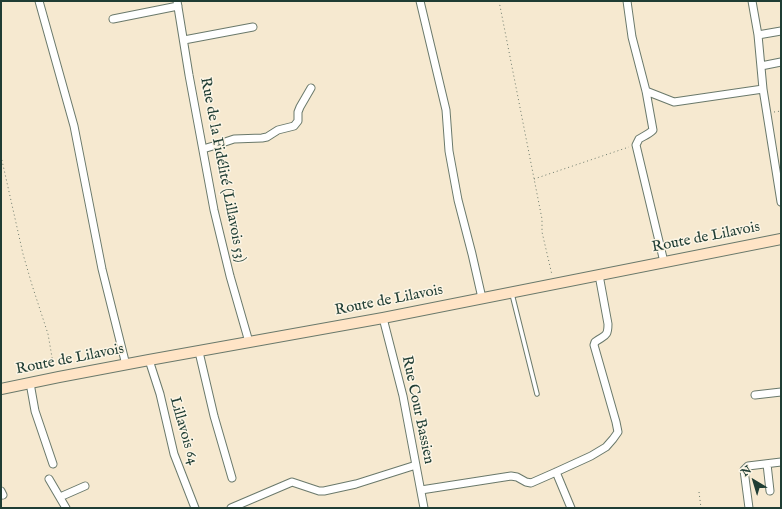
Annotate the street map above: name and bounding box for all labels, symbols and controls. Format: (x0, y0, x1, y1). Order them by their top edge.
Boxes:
street label: Rue de la Fidélité (Lillavois 53) (195, 76, 249, 264)
street label: Route de Lilavois (651, 219, 761, 257)
street label: Route de Lilavois (334, 282, 444, 320)
street label: Route de Lilavois (15, 341, 125, 379)
street label: Rue Cour Bassien (397, 354, 437, 466)
street label: Lillavois 64 (165, 395, 201, 467)
north arrow (734, 461, 774, 501)
text: N (739, 463, 755, 480)

